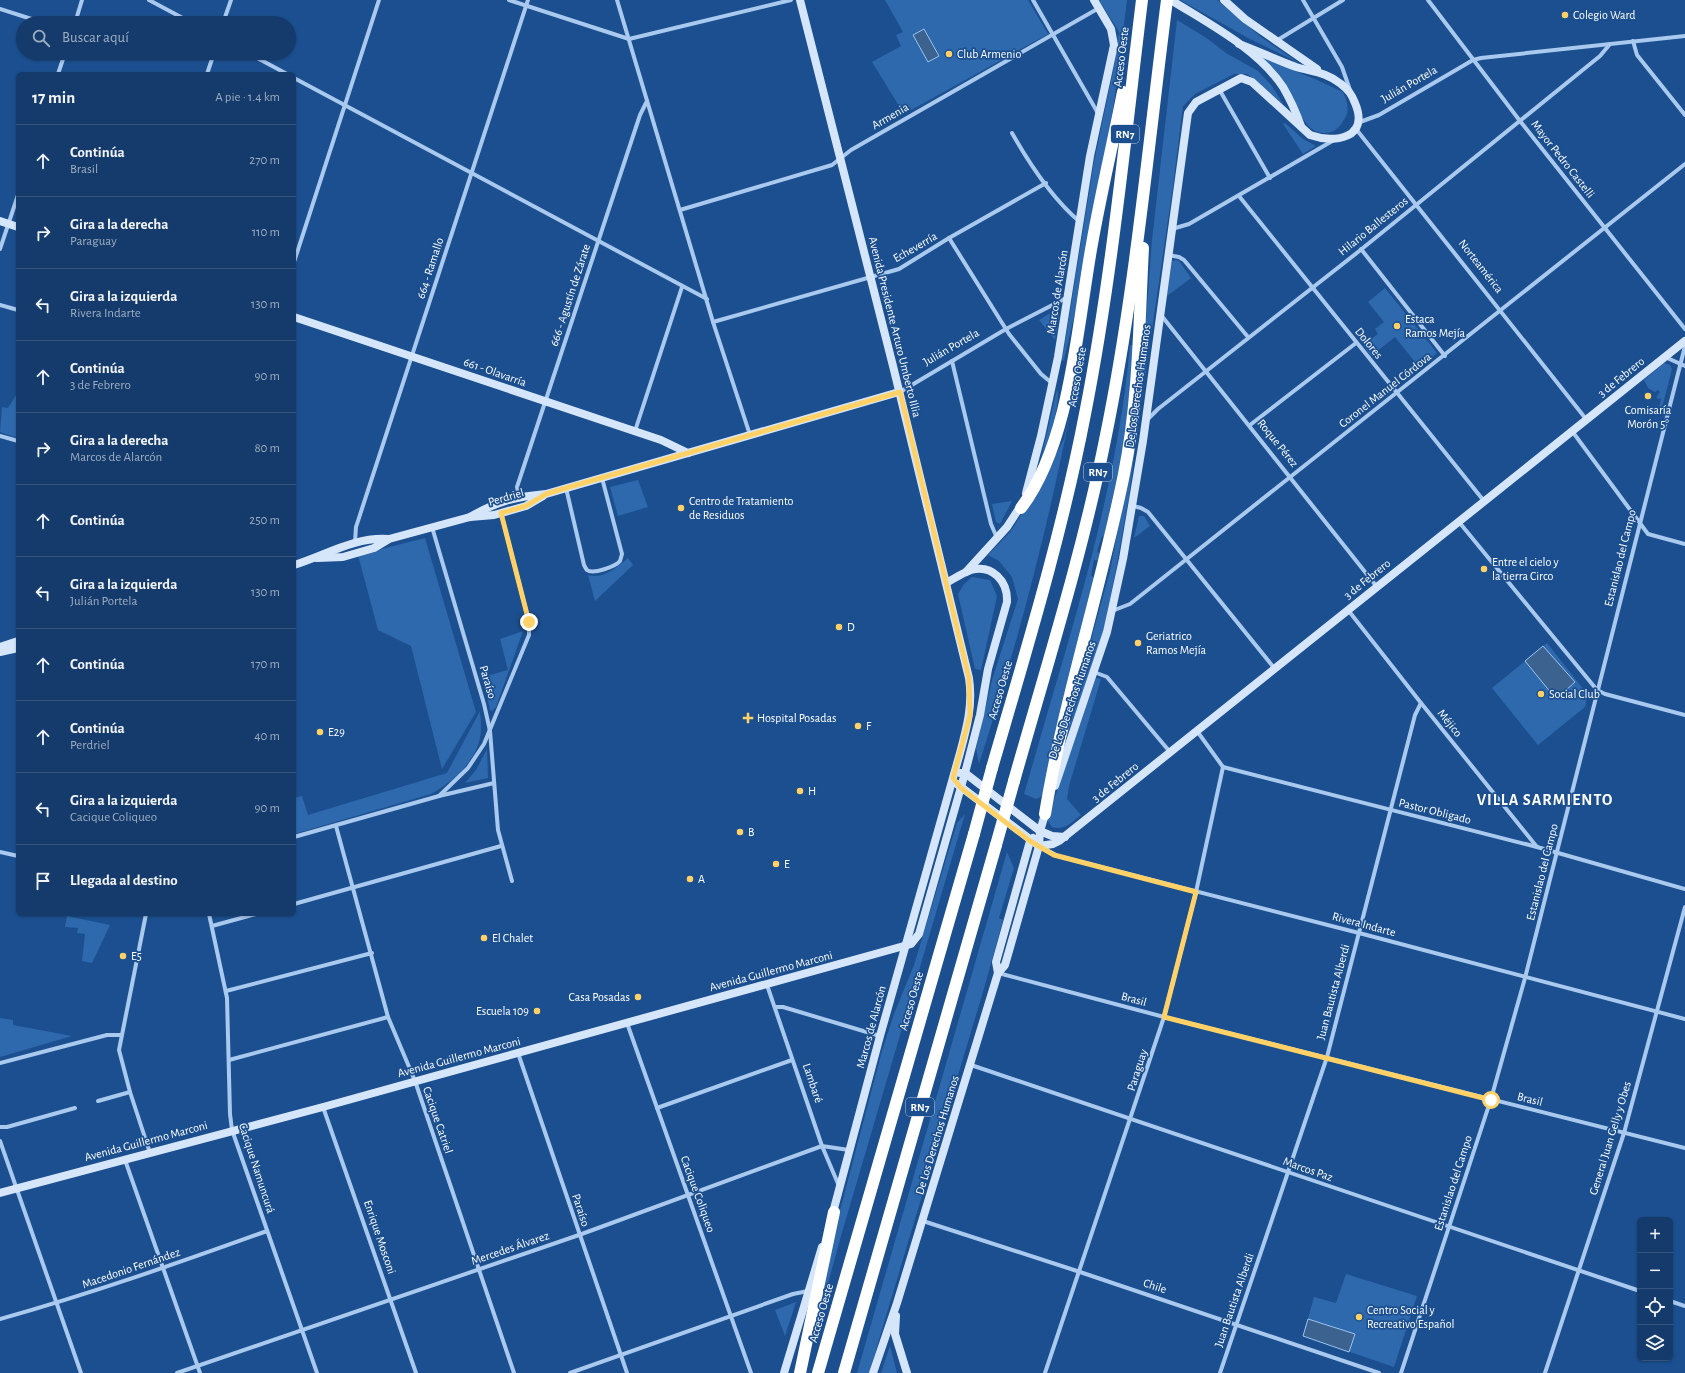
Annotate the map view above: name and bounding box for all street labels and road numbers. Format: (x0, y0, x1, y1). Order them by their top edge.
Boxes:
street label: Acceso Oeste (1111, 26, 1131, 88)
street label: Julián Portela (1379, 63, 1439, 105)
street label: Armenia (869, 100, 911, 131)
street label: Mayor Pedro Castelli (1528, 118, 1597, 201)
road number: RN7 (1111, 125, 1139, 143)
street label: Hilario Ballesteros (1336, 194, 1410, 258)
street label: Echeverría (891, 229, 939, 264)
street label: Avenida Presidente Arturo Umberto Illia (867, 235, 923, 419)
street label: 664 - Ramallo (414, 236, 446, 300)
street label: Norteamérica (1457, 237, 1506, 295)
street label: 666 - Agustín de Zárate (548, 242, 592, 348)
street label: Marcos de Alarcón (1044, 249, 1070, 335)
street label: De Los Derechos Humanos (1123, 324, 1153, 448)
street label: Dolores (1353, 325, 1385, 361)
street label: Julián Portela (921, 326, 981, 368)
street label: Acceso Oeste (1066, 346, 1088, 408)
street label: Coronel Manuel Córdova (1337, 350, 1434, 430)
street label: 3 de Febrero (1595, 355, 1647, 399)
street label: 661 - Olavarría (462, 356, 528, 388)
street label: Roque Pérez (1255, 417, 1301, 469)
road number: RN7 (1084, 463, 1112, 481)
street label: Perdriel (487, 486, 525, 508)
street label: Estanislao del Campo (1602, 508, 1638, 608)
street label: 3 de Febrero (1341, 557, 1393, 601)
street label: De Los Derechos Humanos (1046, 639, 1098, 761)
street label: Acceso Oeste (986, 659, 1014, 721)
street label: Paraíso (478, 664, 498, 700)
street label: Méjico (1435, 707, 1465, 740)
street label: 3 de Febrero (1089, 760, 1141, 804)
street label: Pastor Obligado (1398, 796, 1473, 826)
street label: Estanislao del Campo (1524, 822, 1560, 922)
street label: Rivera Indarte (1331, 910, 1397, 938)
street label: Juan Bautista Alberdi (1314, 943, 1352, 1041)
street label: Avenida Guillermo Marconi (708, 949, 834, 993)
street label: Acceso Oeste (897, 970, 925, 1032)
street label: Marcos de Alarcón (854, 984, 888, 1070)
street label: Brasil (1120, 990, 1148, 1008)
street label: Avenida Guillermo Marconi (396, 1035, 522, 1079)
street label: Paraguay (1125, 1048, 1150, 1093)
street label: Lambaré (801, 1062, 825, 1104)
street label: De Los Derechos Humanos (913, 1074, 961, 1196)
street label: General Juan Gelly y Obes (1587, 1080, 1634, 1197)
street label: Cacique Catriel (421, 1085, 455, 1155)
street label: Brasil (1516, 1090, 1544, 1108)
road number: RN7 (906, 1098, 934, 1116)
street label: Avenida Guillermo Marconi (83, 1119, 209, 1163)
street label: Cacique Namuncurá (237, 1121, 277, 1215)
street label: Estanislao del Campo (1432, 1134, 1474, 1232)
street label: Cacique Coliqueo (679, 1154, 717, 1234)
street label: Marcos Paz (1281, 1155, 1335, 1183)
street label: Paraíso (570, 1192, 592, 1228)
street label: Enrique Mosconi (362, 1198, 398, 1276)
street label: Mercedes Álvarez (469, 1228, 551, 1267)
street label: Macedonio Fernández (81, 1246, 182, 1290)
street label: Juan Bautista Alberdi (1212, 1251, 1256, 1349)
street label: Chile (1142, 1277, 1168, 1295)
street label: Acceso Oeste (807, 1282, 835, 1344)

